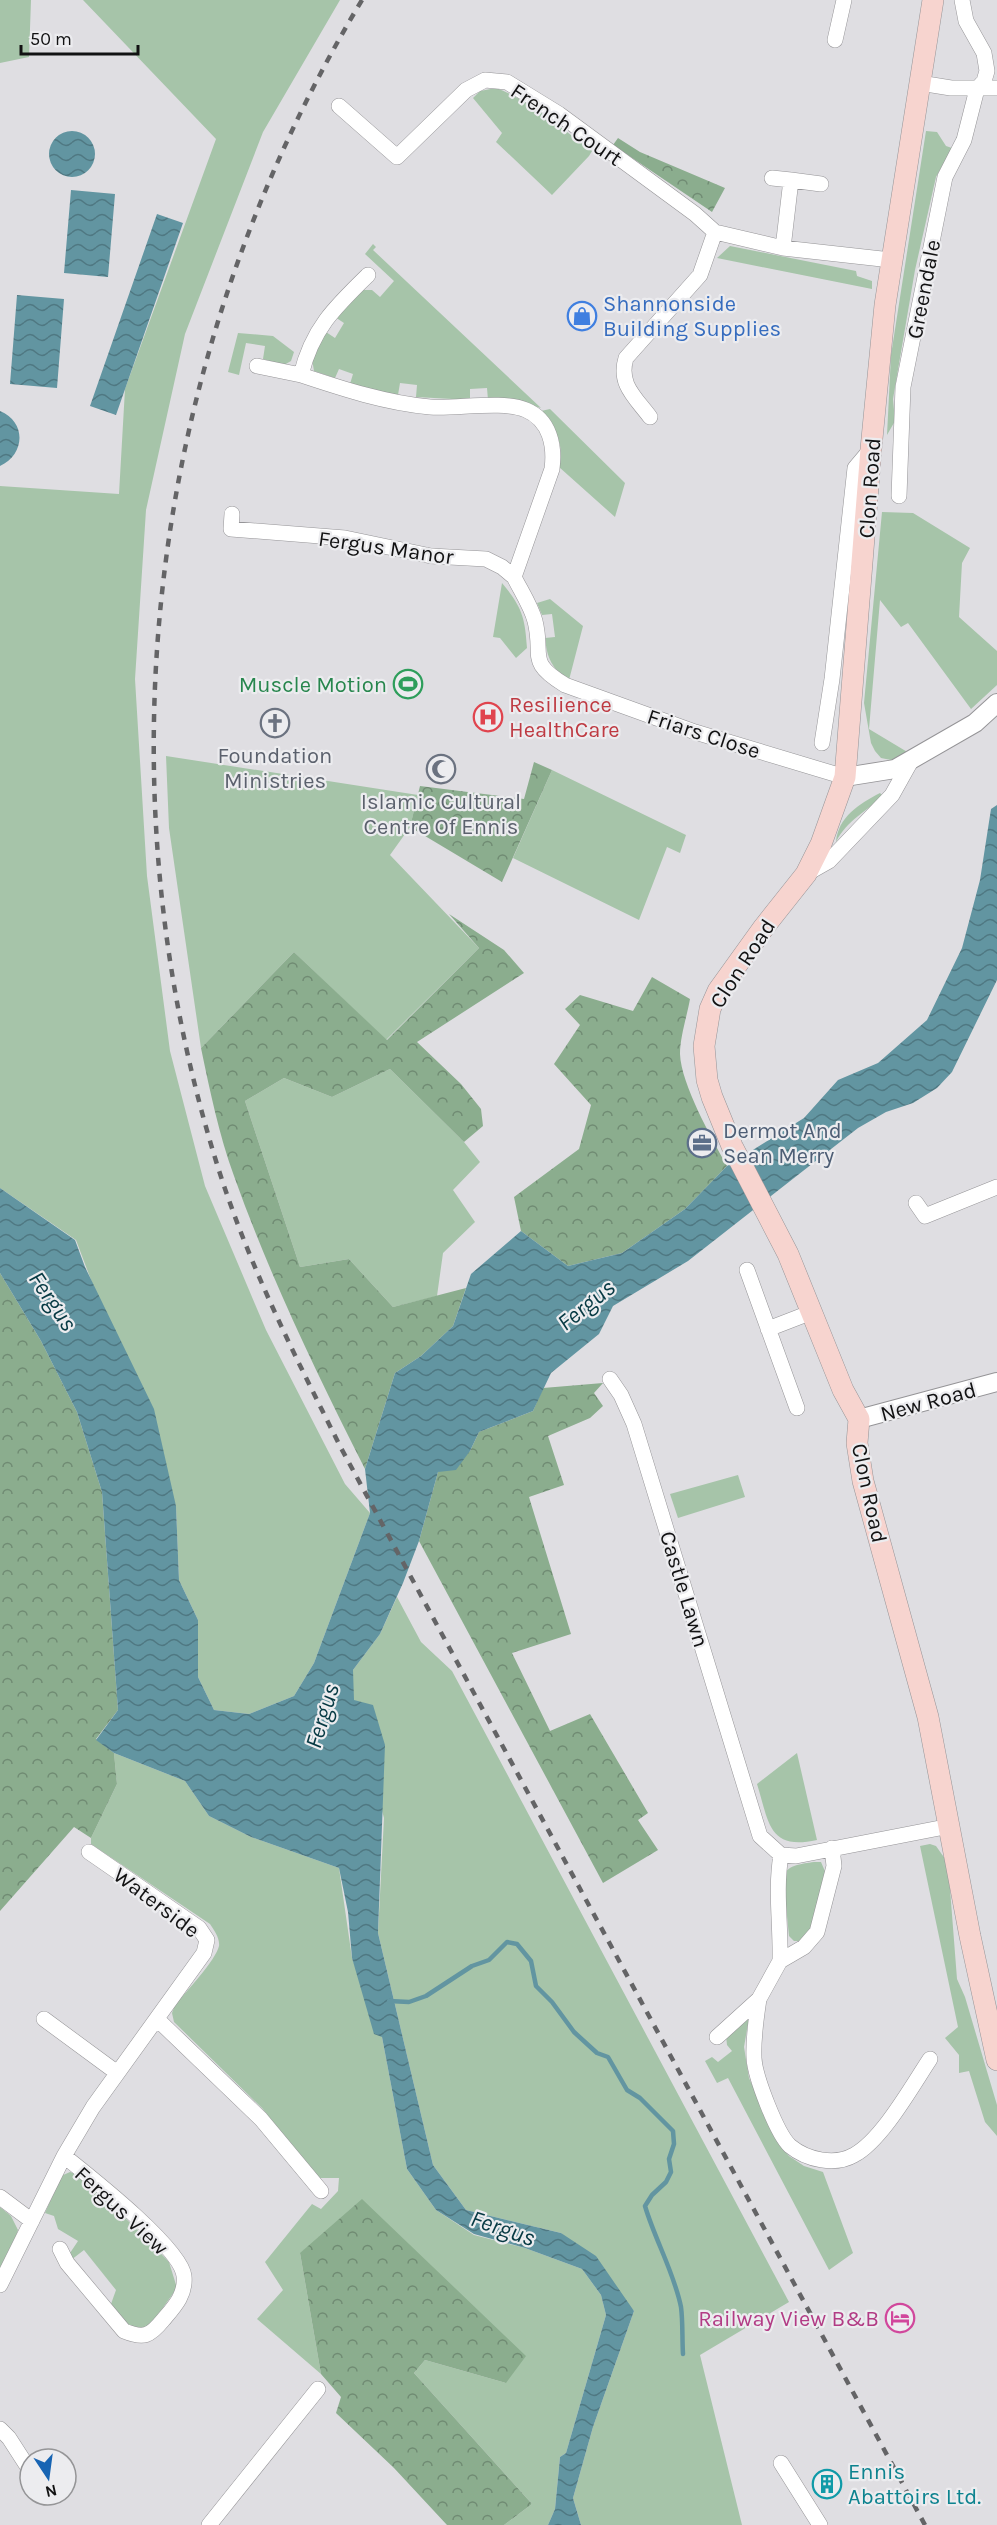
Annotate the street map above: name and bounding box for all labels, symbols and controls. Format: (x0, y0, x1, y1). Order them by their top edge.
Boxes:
scale bar (21, 18, 138, 56)
text: 50 m (30, 28, 72, 50)
street label: French Court (506, 78, 627, 172)
street label: Greendale (902, 237, 946, 341)
place label: Shannonside Building Supplies (603, 291, 781, 342)
shop icon: Shannonside Building Supplies (566, 300, 598, 332)
street label: Clon Road (854, 437, 886, 539)
street label: Fergus Manor (317, 526, 455, 570)
sports icon: Muscle Motion (392, 668, 424, 700)
place label: Muscle Motion (239, 672, 387, 698)
place label: Resilience HealthCare (509, 692, 620, 743)
hospital icon: Resilience HealthCare (472, 701, 504, 733)
street label: Friars Close (644, 703, 764, 764)
church icon: Foundation Ministries (259, 707, 291, 739)
place label: Foundation Ministries (218, 743, 332, 794)
mosque icon: Islamic Cultural Centre Of Ennis (425, 753, 457, 785)
place label: Islamic Cultural Centre Of Ennis (361, 789, 521, 840)
street label: Clon Road (704, 914, 781, 1013)
place label: Dermot And Sean Merry (723, 1118, 842, 1169)
office icon: Dermot And Sean Merry (686, 1127, 718, 1159)
water label: Fergus (23, 1266, 83, 1336)
water label: Fergus (551, 1273, 621, 1337)
street label: New Road (877, 1377, 979, 1427)
street label: Clon Road (846, 1441, 892, 1545)
street label: Castle Lawn (654, 1528, 714, 1650)
water label: Fergus (299, 1680, 345, 1752)
street label: Waterside (108, 1862, 205, 1944)
street label: Fergus View (69, 2161, 174, 2261)
water label: Fergus (467, 2204, 539, 2252)
hotel icon: Railway View B&B (884, 2302, 916, 2334)
place label: Railway View B&B (698, 2306, 879, 2332)
north arrow (18, 2447, 78, 2507)
place label: Ennis Abattoirs Ltd. (848, 2459, 981, 2510)
building icon: Ennis Abattoirs Ltd. (811, 2468, 843, 2500)
text: N (44, 2481, 59, 2502)

